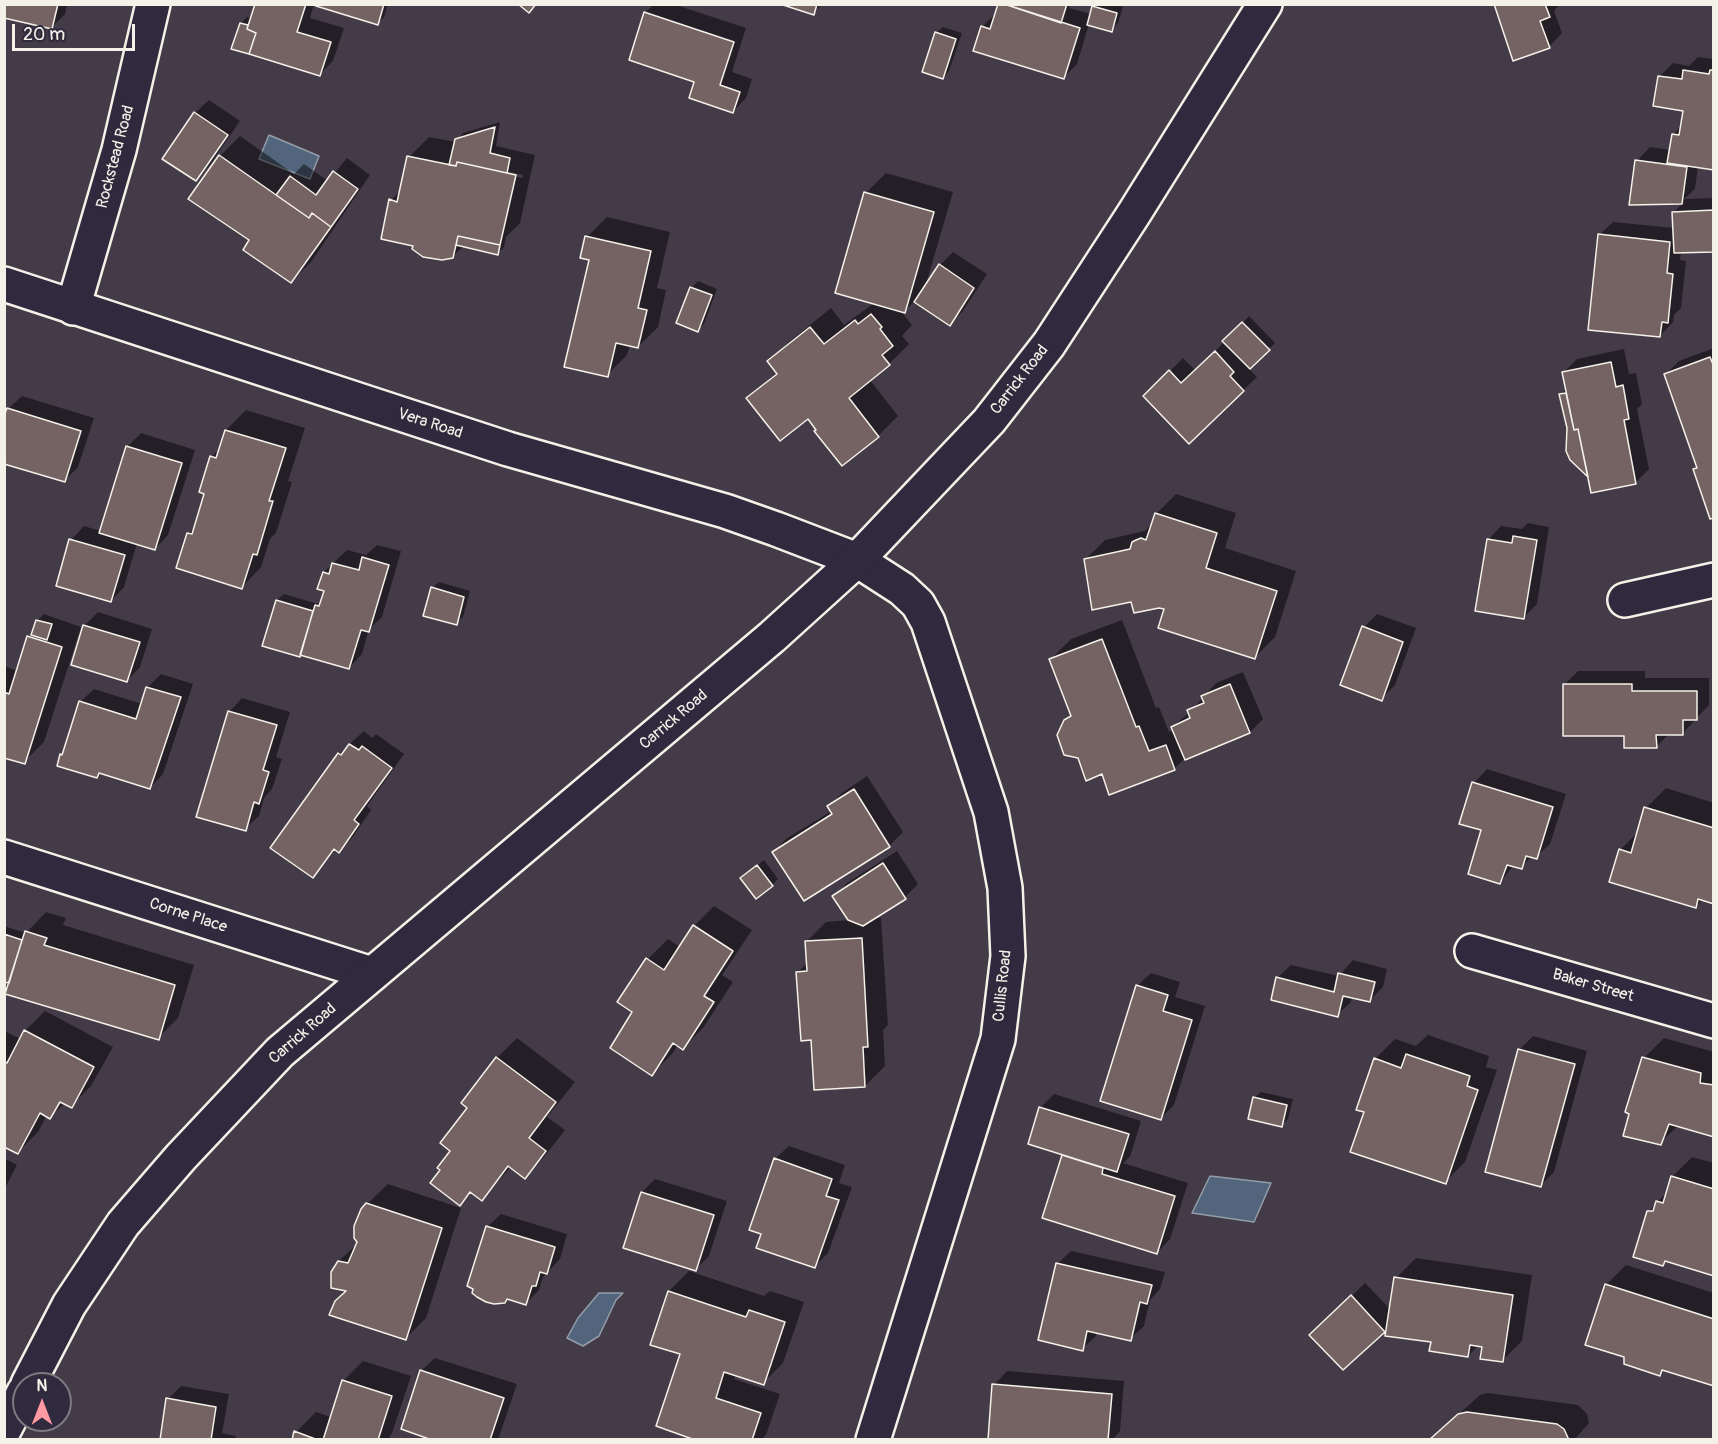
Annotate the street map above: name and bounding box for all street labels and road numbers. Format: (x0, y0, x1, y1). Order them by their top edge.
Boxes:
street label: Rockstead Road (93, 103, 139, 211)
street label: Carrick Road (987, 341, 1053, 419)
street label: Vera Road (395, 404, 465, 444)
street label: Carrick Road (636, 686, 712, 754)
street label: Corne Place (147, 894, 229, 938)
street label: Cullis Road (990, 949, 1016, 1023)
street label: Baker Street (1550, 965, 1636, 1007)
street label: Carrick Road (265, 1000, 341, 1068)

